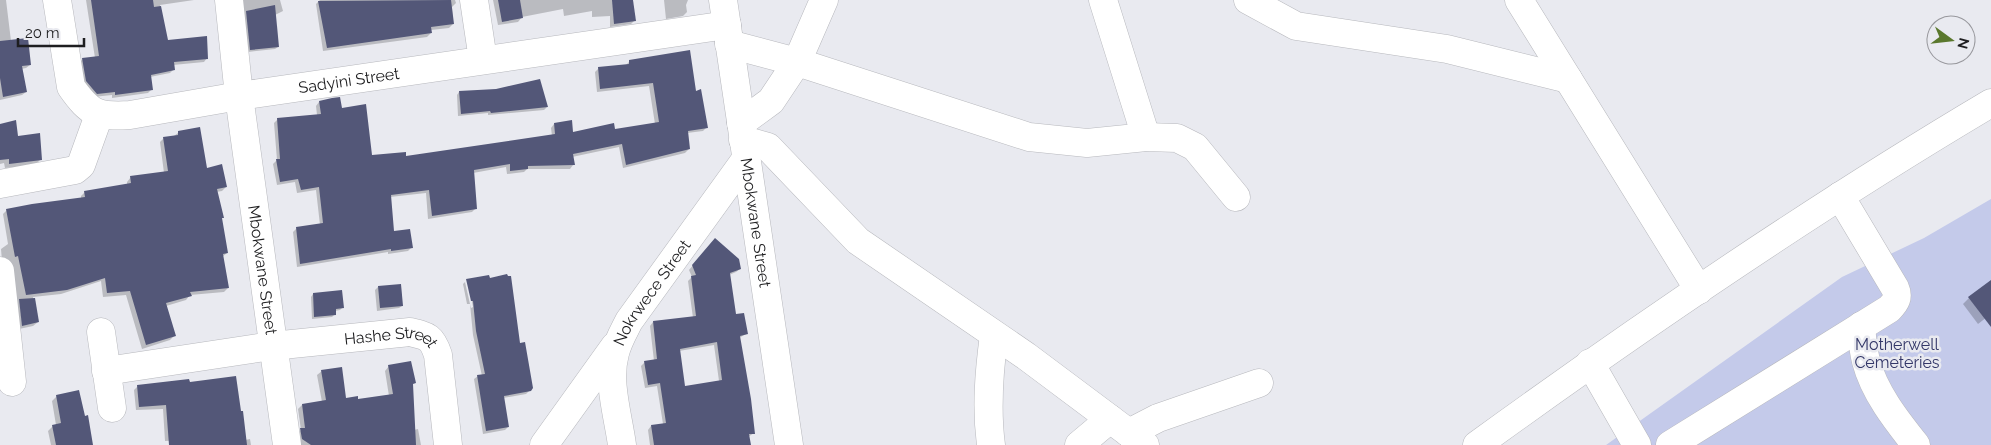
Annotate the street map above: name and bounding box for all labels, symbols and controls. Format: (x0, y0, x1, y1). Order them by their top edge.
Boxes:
scale bar (18, 15, 84, 47)
north arrow (1926, 15, 1976, 65)
text: 20 m (25, 24, 60, 42)
text: N (1954, 36, 1973, 51)
street label: Sadyini Street (297, 63, 401, 97)
street label: Mbokwane Street (737, 157, 775, 289)
street label: Mbokwane Street (245, 204, 281, 337)
street label: Nokrwece Street (609, 235, 695, 349)
street label: Hashe Street (343, 323, 443, 351)
park label: Motherwell Cemeteries (1854, 335, 1940, 372)

